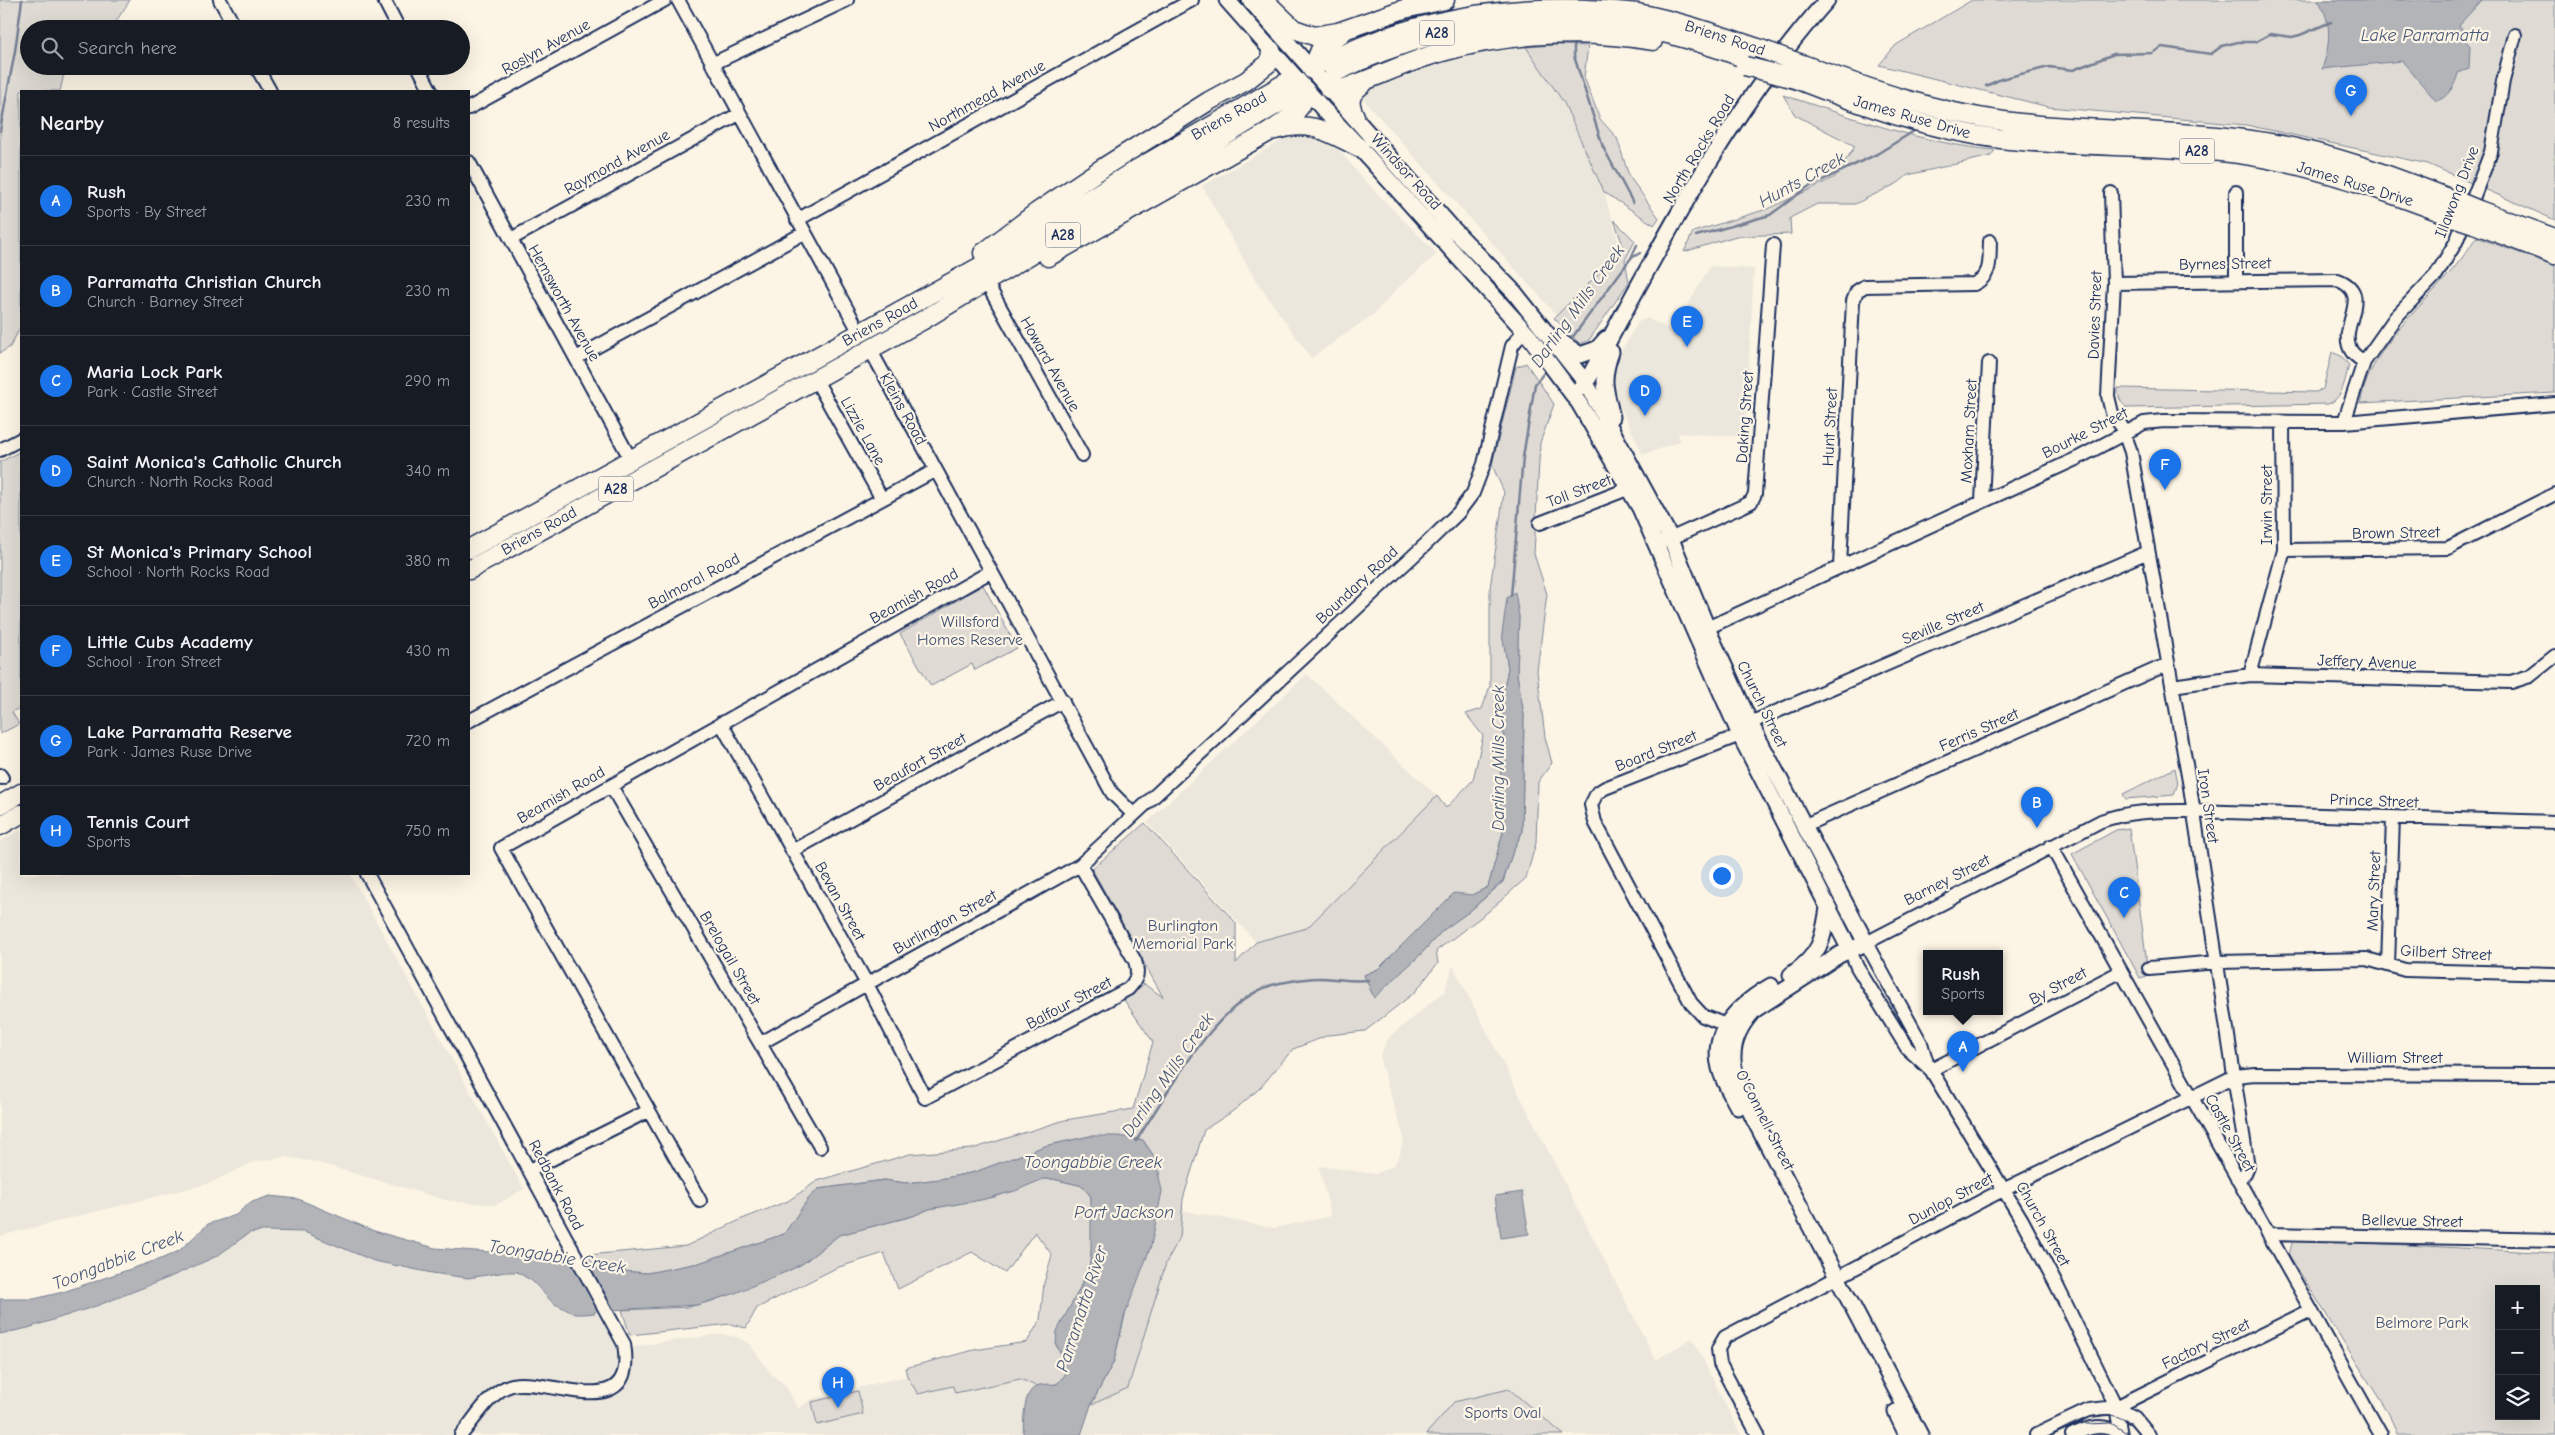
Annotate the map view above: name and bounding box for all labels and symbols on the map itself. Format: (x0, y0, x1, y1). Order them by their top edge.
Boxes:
street label: Roslyn Avenue (499, 15, 593, 79)
street label: Briens Road (1683, 17, 1767, 59)
road number: A28 (1420, 20, 1454, 46)
water label: Lake Parramatta (2361, 25, 2489, 46)
street label: Northmead Avenue (926, 56, 1048, 136)
pin: G (2335, 75, 2367, 116)
street label: Briens Road (1188, 88, 1270, 144)
street label: North Rocks Road (1659, 91, 1739, 207)
street label: James Ruse Drive (1851, 92, 1973, 142)
street label: Raymond Avenue (561, 126, 673, 198)
street label: Windsor Road (1367, 130, 1445, 214)
road number: A28 (2180, 138, 2214, 164)
street label: Illawong Drive (2431, 144, 2483, 240)
water label: Hunts Creek (1755, 147, 1849, 212)
street label: James Ruse Drive (2295, 158, 2415, 210)
road number: A28 (1046, 222, 1080, 248)
water label: Darling Mills Creek (1527, 240, 1630, 371)
street label: Hemsworth Avenue (524, 241, 604, 365)
street label: Byrnes Street (2179, 254, 2272, 274)
street label: Davies Street (2084, 270, 2106, 360)
street label: Briens Road (839, 294, 921, 350)
pin: E (1671, 306, 1703, 347)
street label: Howard Avenue (1016, 313, 1084, 415)
street label: Kleins Road (876, 370, 930, 448)
street label: Daking Street (1733, 370, 1757, 464)
pin: D (1629, 375, 1661, 416)
street label: Moxham Street (1957, 378, 1981, 484)
street label: Hunt Street (1819, 387, 1841, 467)
street label: Lizzie Lane (837, 394, 889, 468)
street label: Bourke Street (2039, 404, 2131, 462)
pin: F (2149, 449, 2181, 490)
street label: Irwin Street (2258, 465, 2276, 545)
street label: Toll Street (1544, 470, 1614, 512)
road number: A28 (598, 476, 634, 502)
street label: Briens Road (498, 503, 580, 559)
street label: Brown Street (2352, 523, 2441, 543)
street label: Boundary Road (1312, 542, 1402, 628)
street label: Balmoral Road (645, 549, 743, 613)
street label: Beamish Road (867, 564, 961, 628)
street label: Seville Street (1899, 597, 1987, 648)
park label: Willsford Homes Reserve (917, 613, 1023, 649)
street label: Jeffery Avenue (2317, 651, 2417, 673)
street label: Church Street (1733, 658, 1791, 751)
water label: Darling Mills Creek (1488, 685, 1509, 831)
street label: Ferris Street (1937, 704, 2022, 755)
street label: Board Street (1613, 726, 1700, 776)
street label: Beaufort Street (870, 729, 970, 795)
street label: Beamish Road (514, 763, 608, 827)
street label: Iron Street (2194, 768, 2222, 845)
pin: B (2021, 787, 2053, 828)
street label: Prince Street (2329, 790, 2419, 812)
street label: Barney Street (1901, 850, 1993, 909)
street label: Mary Street (2364, 850, 2384, 932)
street label: Bevan Street (811, 859, 869, 944)
your location (1709, 863, 1735, 889)
pin: C (2108, 877, 2140, 918)
street label: Burlington Street (890, 886, 1000, 958)
street label: Brelogail Street (696, 908, 764, 1008)
park label: Burlington Memorial Park (1133, 917, 1234, 953)
street label: Gilbert Street (2400, 942, 2493, 964)
street label: By Street (2026, 963, 2090, 1009)
street label: Balfour Street (1023, 973, 1115, 1033)
water label: Darling Mills Creek (1117, 1009, 1219, 1141)
pin: A (1947, 1031, 1979, 1072)
street label: William Street (2347, 1049, 2443, 1067)
street label: O'Connell Street (1732, 1067, 1798, 1173)
street label: Castle Street (2201, 1091, 2259, 1175)
street label: Redbank Road (525, 1137, 587, 1233)
water label: Toongabbie Creek (1024, 1152, 1162, 1173)
street label: Dunlop Street (1906, 1169, 1997, 1229)
street label: Church Street (2012, 1178, 2074, 1270)
water label: Port Jackson (1074, 1202, 1174, 1223)
street label: Bellevue Street (2361, 1211, 2463, 1231)
water label: Toongabbie Creek (50, 1225, 187, 1295)
water label: Toongabbie Creek (487, 1236, 627, 1278)
water label: Parramatta River (1052, 1243, 1113, 1375)
park label: Belmore Park (2375, 1314, 2469, 1332)
street label: Factory Street (2159, 1315, 2253, 1373)
pin: H (822, 1367, 854, 1408)
park label: Sports Oval (1464, 1404, 1542, 1422)

